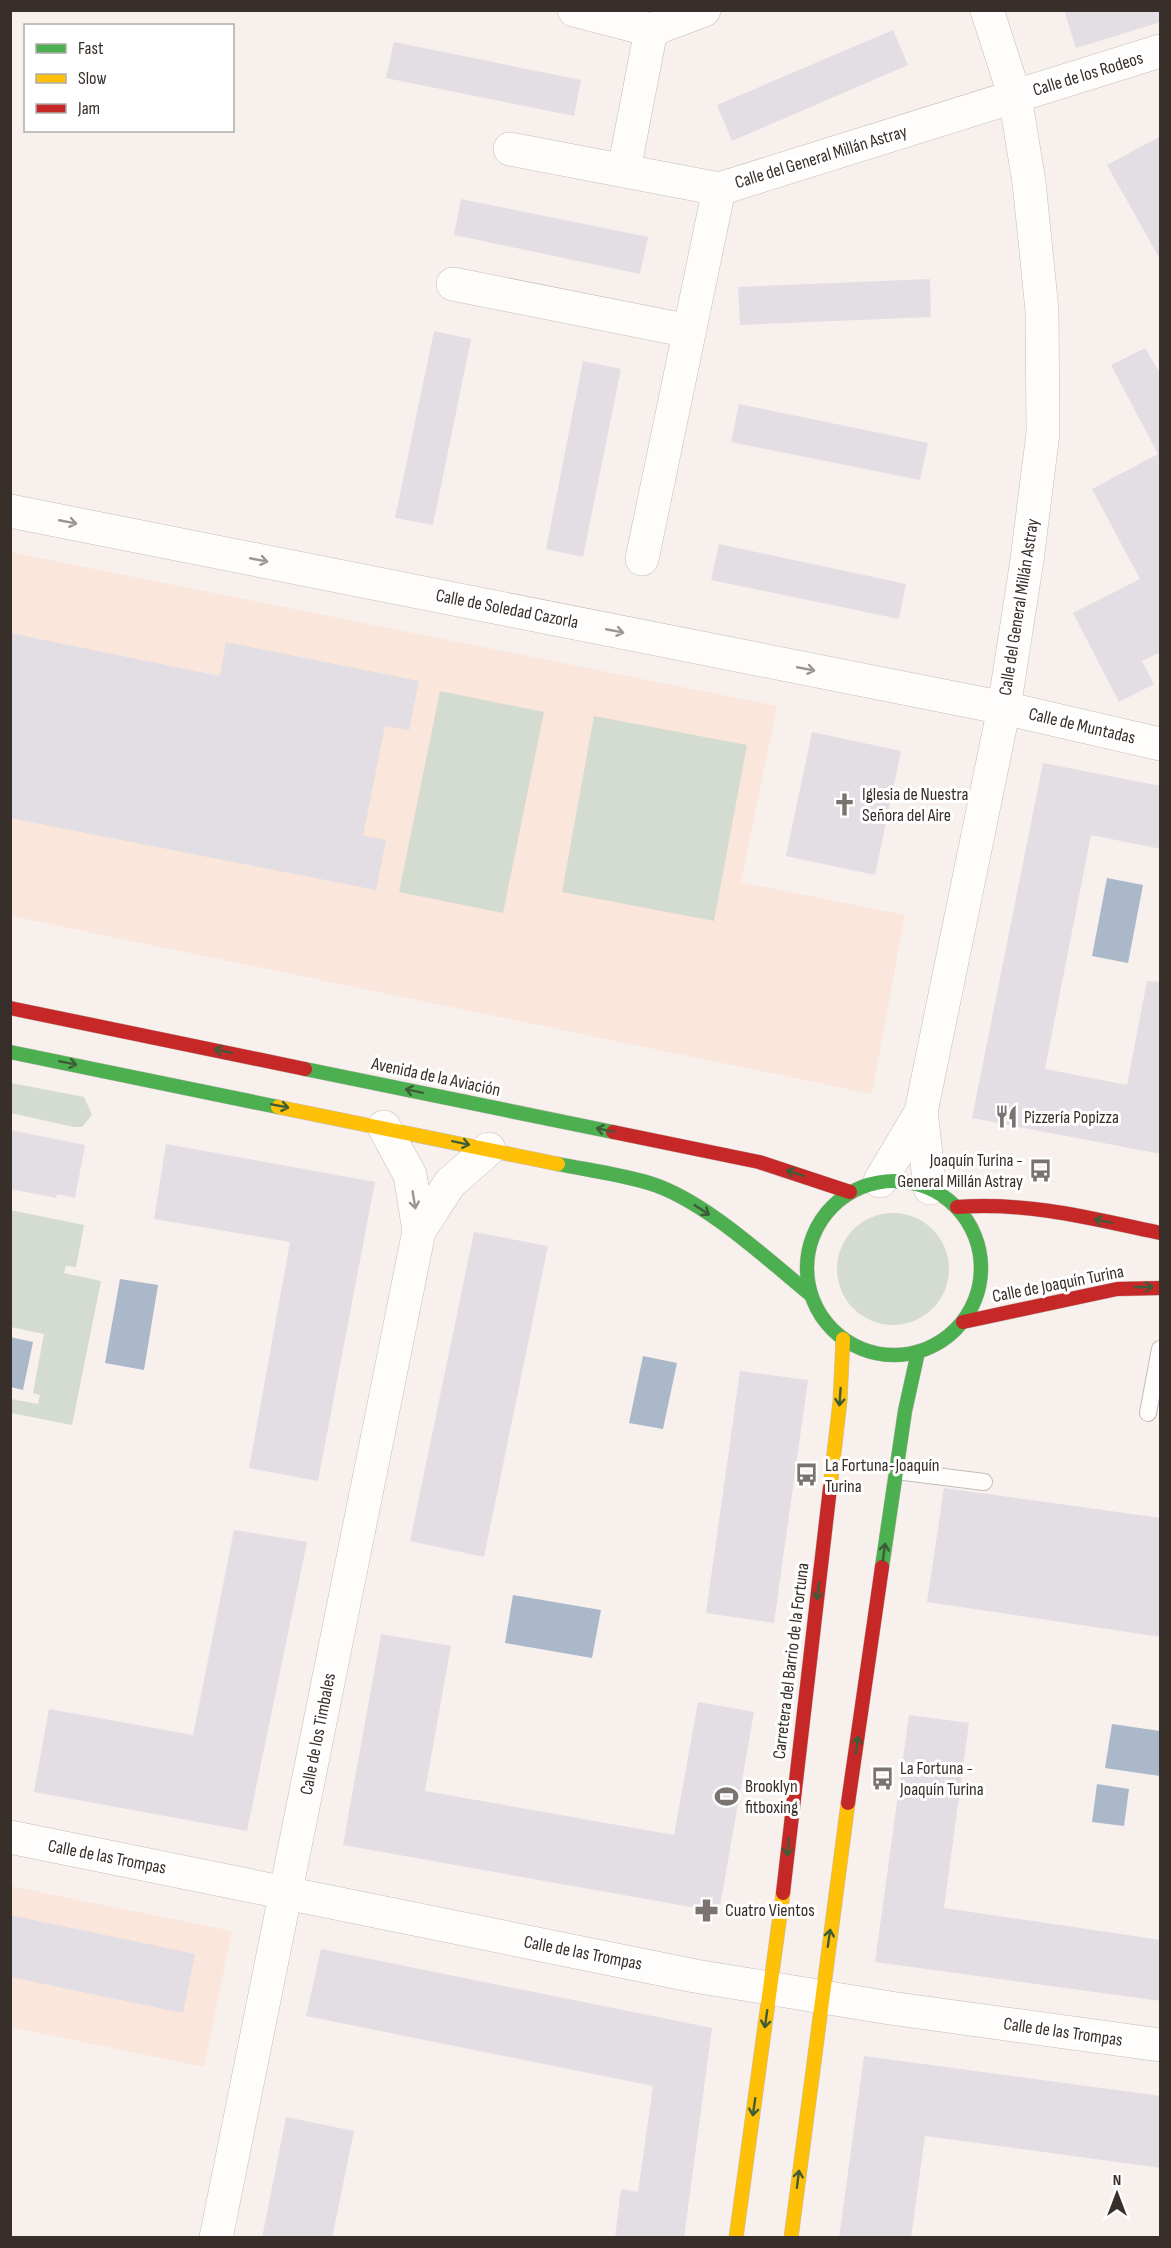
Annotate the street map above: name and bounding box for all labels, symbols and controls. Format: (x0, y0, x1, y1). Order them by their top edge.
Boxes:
legend (24, 24, 234, 132)
text: Fast (78, 38, 104, 59)
street label: Calle de los Rodeos (1030, 47, 1146, 101)
text: Slow (78, 68, 107, 89)
text: Jam (77, 98, 100, 119)
street label: Calle del General Millán Astray (732, 121, 910, 193)
one-way arrow (58, 517, 77, 528)
street label: Calle del General Millán Astray (995, 517, 1043, 697)
one-way arrow (249, 555, 268, 566)
street label: Calle de Soledad Cazorla (434, 585, 580, 633)
one-way arrow (605, 626, 625, 637)
one-way arrow (796, 664, 816, 675)
street label: Calle de Muntadas (1027, 704, 1137, 748)
place label: Iglesia de Nuestra Señora del Aire (862, 784, 968, 826)
church icon: Iglesia de Nuestra Señora del Aire (831, 791, 857, 817)
one-way arrow (214, 1045, 233, 1057)
street label: Avenida de la Aviación (369, 1053, 502, 1101)
one-way arrow (58, 1058, 77, 1069)
one-way arrow (405, 1085, 424, 1096)
one-way arrow (269, 1101, 289, 1112)
restaurant icon: Pizzería Popizza (993, 1104, 1019, 1130)
place label: Pizzería Popizza (1024, 1107, 1119, 1128)
one-way arrow (596, 1124, 615, 1135)
one-way arrow (451, 1138, 471, 1149)
place label: Joaquín Turina - General Millán Astray (897, 1150, 1023, 1192)
bus stop icon: Joaquín Turina - General Millán Astray (1028, 1157, 1054, 1183)
one-way arrow (786, 1167, 805, 1178)
one-way arrow (409, 1189, 420, 1209)
one-way arrow (693, 1204, 710, 1216)
one-way arrow (1094, 1215, 1114, 1226)
street label: Calle de Joaquín Turina (991, 1261, 1126, 1307)
one-way arrow (1133, 1281, 1153, 1293)
one-way arrow (835, 1387, 846, 1407)
place label: La Fortuna-Joaquín Turina (825, 1455, 940, 1497)
bus stop icon: La Fortuna-Joaquín Turina (794, 1462, 820, 1488)
one-way arrow (879, 1543, 890, 1563)
street label: Carretera del Barrio de la Fortuna (769, 1562, 813, 1760)
one-way arrow (812, 1580, 823, 1600)
street label: Calle de los Timbales (296, 1671, 340, 1797)
one-way arrow (851, 1736, 862, 1756)
place label: La Fortuna - Joaquín Turina (899, 1758, 984, 1800)
bus stop icon: La Fortuna - Joaquín Turina (869, 1765, 895, 1791)
place label: Brooklyn fitboxing (745, 1776, 798, 1818)
sports icon: Brooklyn fitboxing (714, 1783, 740, 1809)
street label: Calle de las Trompas (46, 1835, 168, 1879)
one-way arrow (782, 1837, 793, 1857)
pharmacy icon: Cuatro Vientos (694, 1897, 720, 1923)
place label: Cuatro Vientos (725, 1900, 815, 1921)
one-way arrow (824, 1929, 835, 1949)
street label: Calle de las Trompas (522, 1931, 644, 1975)
one-way arrow (761, 2008, 772, 2028)
street label: Calle de las Trompas (1002, 2013, 1124, 2051)
one-way arrow (749, 2097, 760, 2117)
north arrow (1087, 2164, 1147, 2224)
one-way arrow (793, 2170, 804, 2190)
text: N (1113, 2171, 1121, 2190)

